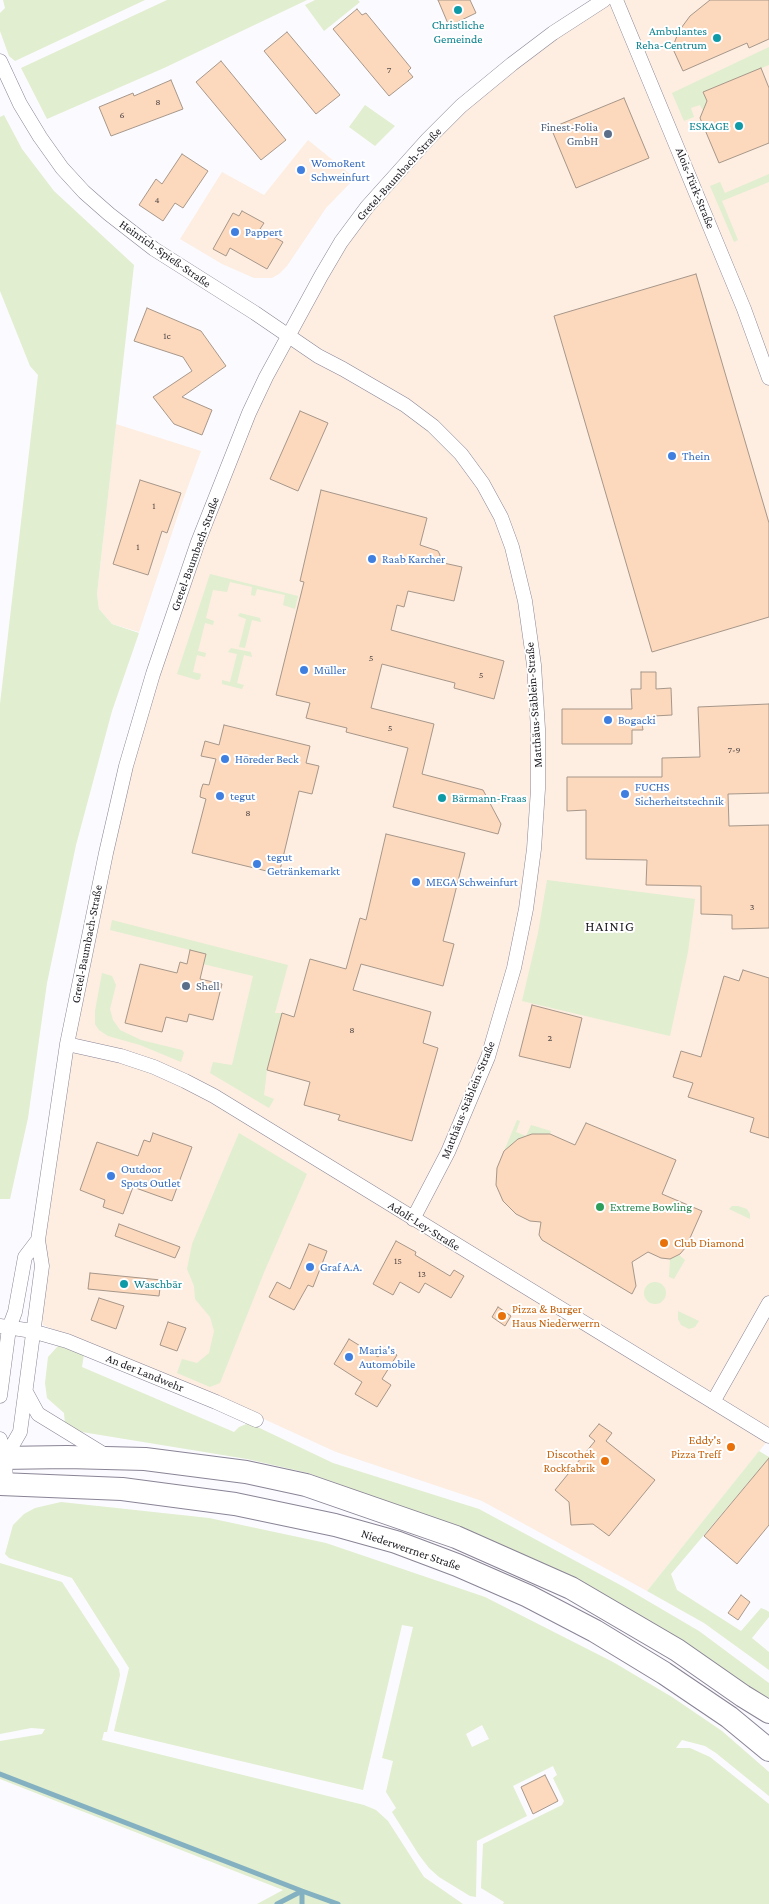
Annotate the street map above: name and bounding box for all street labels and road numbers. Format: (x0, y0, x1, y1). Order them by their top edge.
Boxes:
street label: Gretel-Baumbach-Straße (353, 124, 445, 224)
street label: Alois-Türk-Straße (672, 145, 718, 231)
street label: Heinrich-Spieß-Straße (116, 217, 214, 291)
street label: Gretel-Baumbach-Straße (168, 495, 222, 613)
street label: Matthäus-Stäblein-Straße (522, 642, 546, 768)
street label: Gretel-Baumbach-Straße (68, 884, 106, 1004)
street label: Matthäus-Stäblein-Straße (438, 1039, 498, 1161)
street label: Adolf-Ley-Straße (385, 1198, 463, 1254)
street label: An der Landwehr (104, 1351, 186, 1395)
street label: Niederwerrner Straße (359, 1526, 463, 1574)

